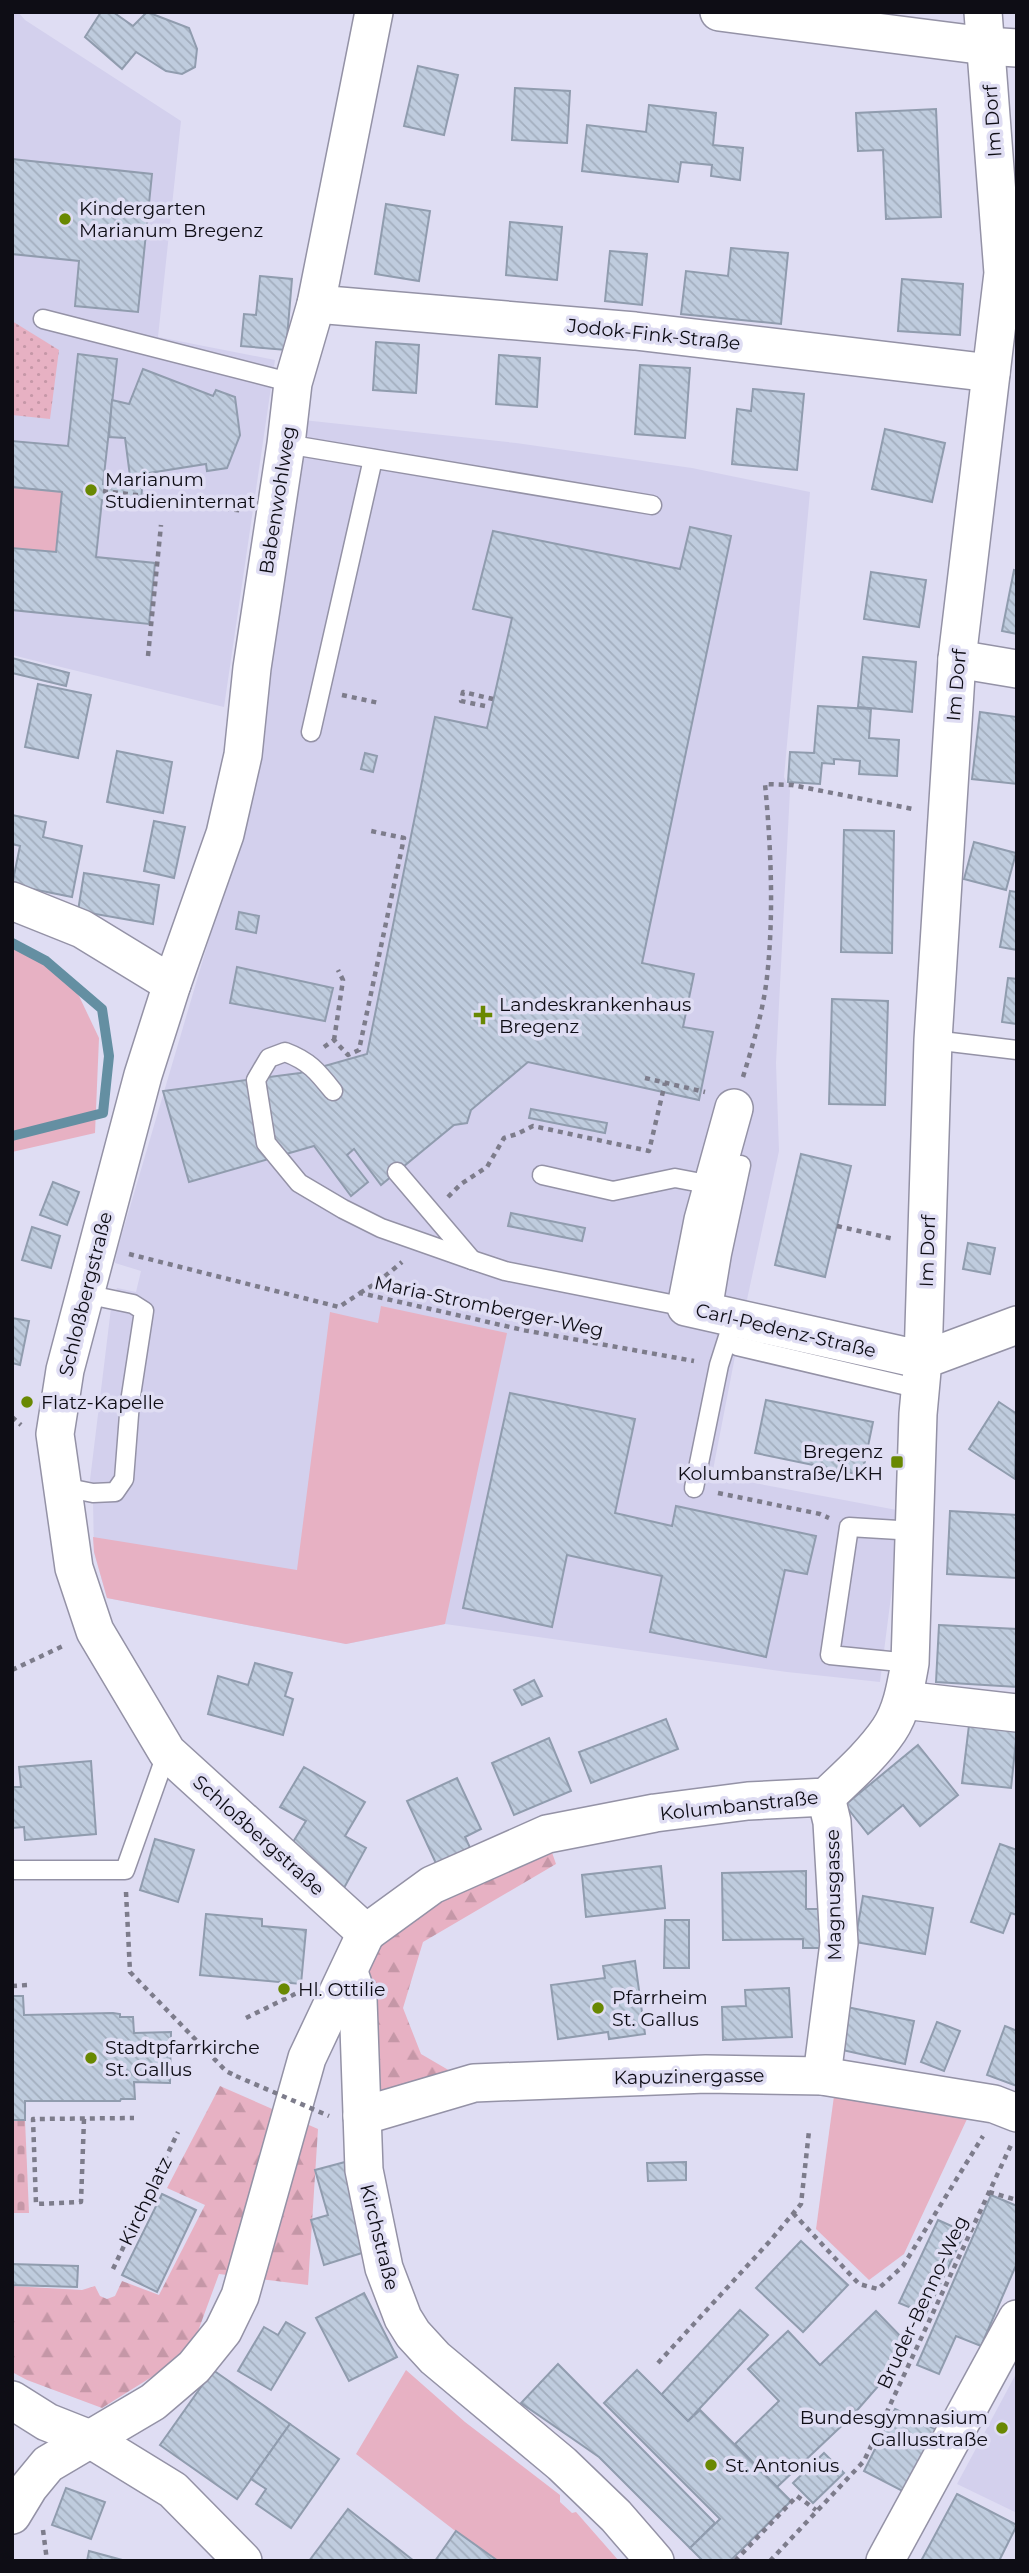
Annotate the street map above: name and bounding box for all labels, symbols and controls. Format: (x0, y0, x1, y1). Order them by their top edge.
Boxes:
street label: Im Dorf (978, 82, 1007, 158)
place label: Kindergarten Marianum Bregenz (79, 197, 263, 242)
marker: Kindergarten Marianum Bregenz (57, 211, 73, 227)
street label: Jodok-Fink-Straße (565, 314, 742, 355)
street label: Babenwohlweg (254, 424, 301, 576)
place label: Marianum Studieninternat (105, 468, 256, 513)
marker: Marianum Studieninternat (83, 482, 99, 498)
street label: Im Dorf (942, 646, 971, 722)
place label: Landeskrankenhaus Bregenz (499, 993, 691, 1038)
marker: Landeskrankenhaus Bregenz (473, 1005, 493, 1025)
street label: Schloßbergstraße (54, 1209, 117, 1379)
street label: Im Dorf (915, 1213, 940, 1288)
street label: Maria-Stromberger-Weg (372, 1271, 606, 1342)
street label: Carl-Pedenz-Straße (693, 1299, 878, 1362)
place label: Flatz-Kapelle (41, 1391, 164, 1414)
marker: Flatz-Kapelle (19, 1394, 35, 1410)
place label: Bregenz Kolumbanstraße/LKH (677, 1440, 883, 1485)
marker: Bregenz Kolumbanstraße/LKH (889, 1454, 905, 1470)
street label: Schloßbergstraße (188, 1770, 329, 1900)
street label: Kolumbanstraße (659, 1786, 819, 1825)
street label: Magnusgasse (821, 1829, 846, 1961)
place label: Hl. Ottilie (298, 1978, 386, 2001)
marker: Hl. Ottilie (276, 1981, 292, 1997)
place label: Pfarrheim St. Gallus (612, 1986, 708, 2031)
marker: Pfarrheim St. Gallus (590, 2000, 606, 2016)
place label: Stadtpfarrkirche St. Gallus (105, 2036, 260, 2081)
marker: Stadtpfarrkirche St. Gallus (83, 2050, 99, 2066)
street label: Kapuzinergasse (613, 2064, 765, 2089)
street label: Kirchplatz (114, 2153, 177, 2249)
street label: Kirchstraße (355, 2182, 404, 2293)
street label: Bruder-Benno-Weg (872, 2212, 973, 2393)
place label: Bundesgymnasium Gallusstraße (800, 2406, 988, 2451)
marker: Bundesgymnasium Gallusstraße (994, 2420, 1010, 2436)
place label: St. Antonius (725, 2454, 839, 2477)
marker: St. Antonius (703, 2457, 719, 2473)

